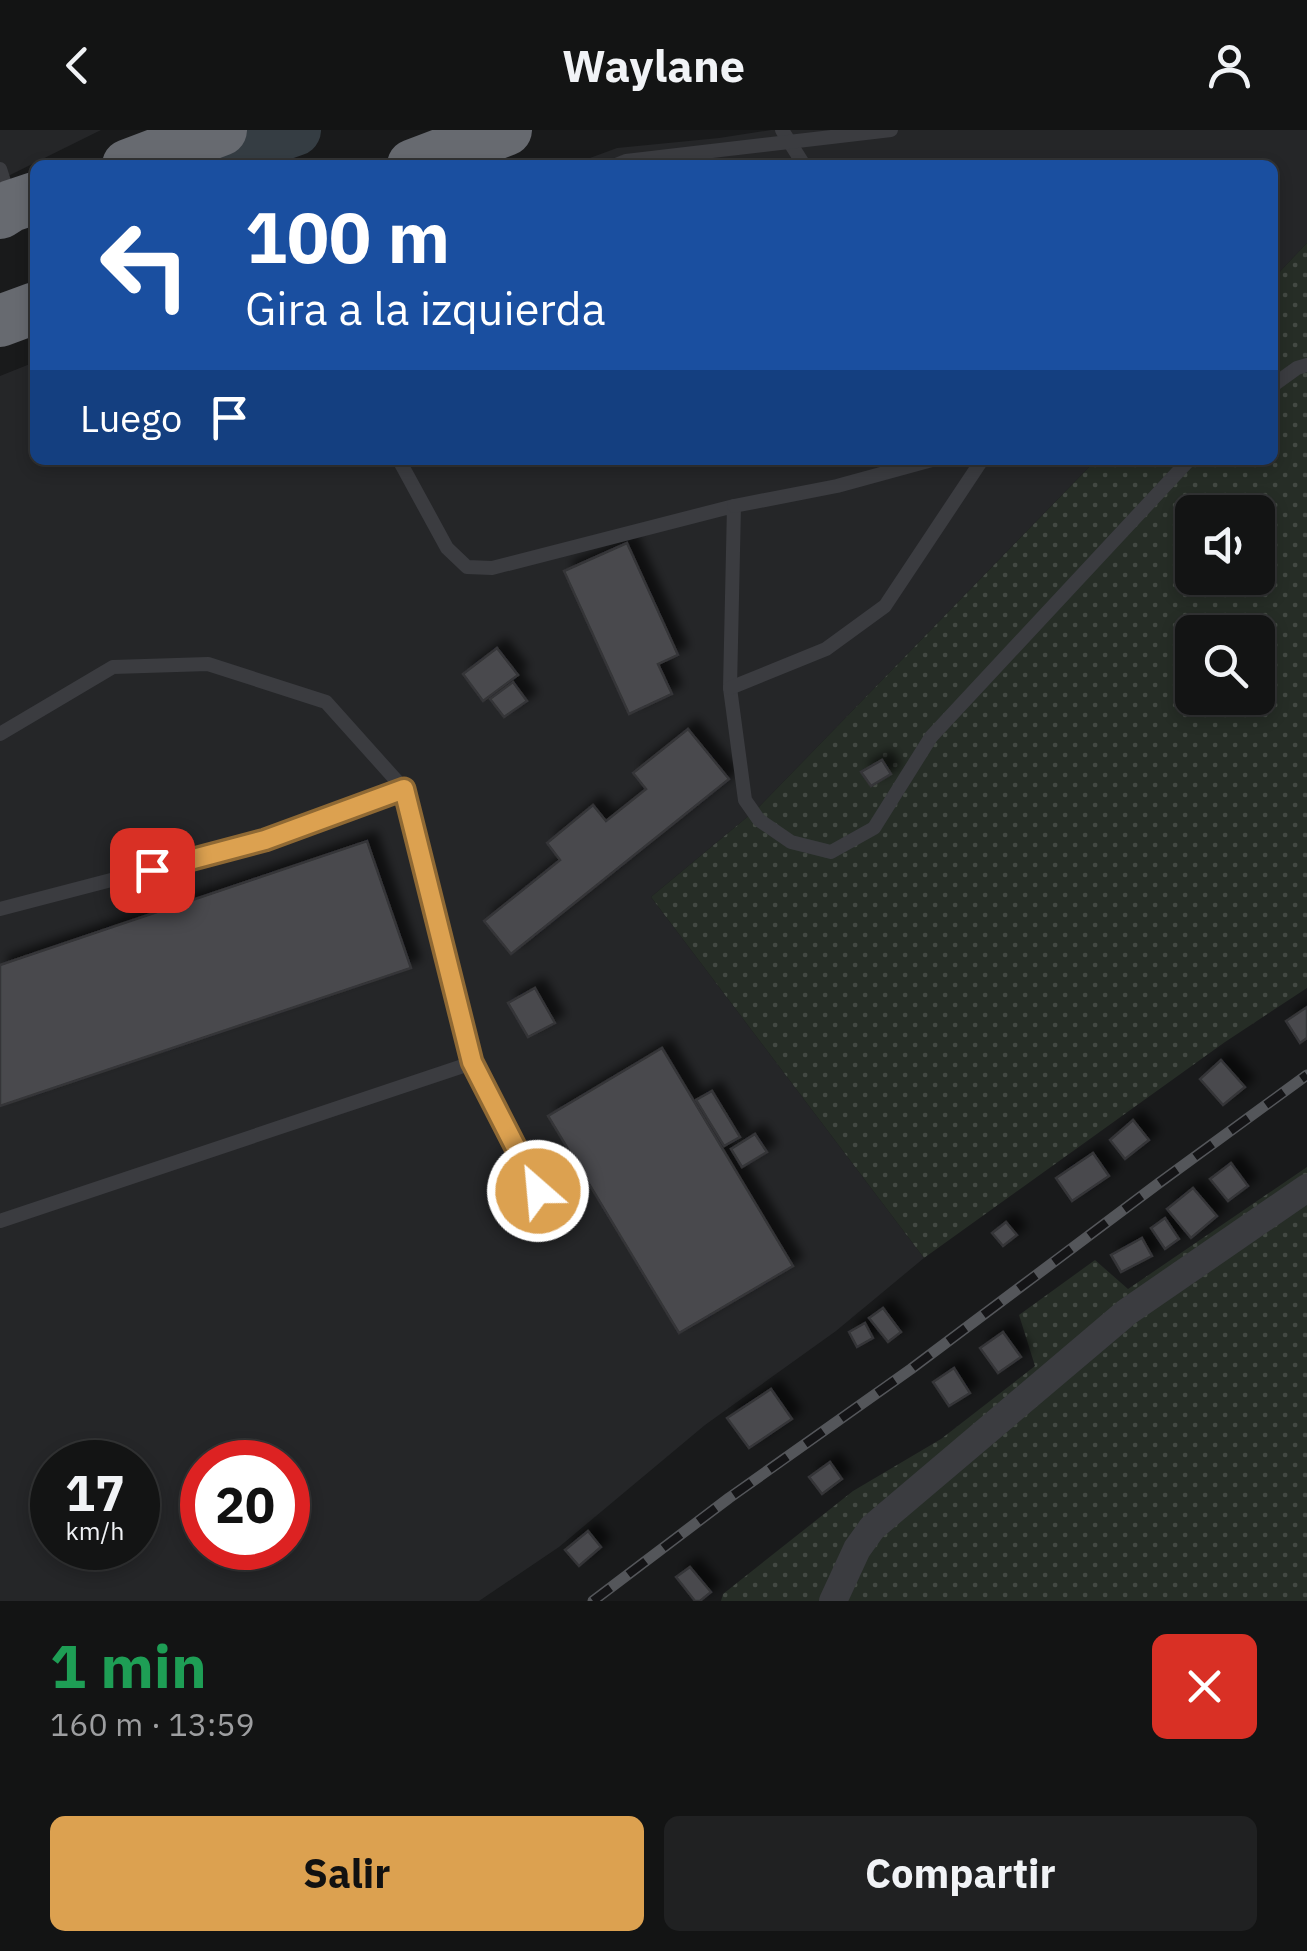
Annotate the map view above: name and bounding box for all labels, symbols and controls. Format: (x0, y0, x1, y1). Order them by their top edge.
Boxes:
text: Waylane (562, 36, 745, 94)
icon: back (50, 38, 105, 93)
icon: person (1202, 38, 1257, 93)
text: 100 m (245, 191, 450, 282)
icon: left (80, 200, 210, 330)
text: Gira a la izquierda (245, 279, 606, 337)
icon: arrive (202, 390, 257, 445)
text: Luego (80, 393, 182, 442)
map controls (1175, 495, 1275, 715)
button: sound (1175, 495, 1275, 595)
button: search (1175, 615, 1275, 715)
pin (110, 828, 195, 913)
icon: arrive (125, 843, 180, 898)
position arrow (486, 1139, 590, 1243)
speed limit sign: 20 (180, 1440, 310, 1570)
text: 17 (65, 1460, 125, 1525)
text: km/h (66, 1514, 124, 1547)
text: 1 min (50, 1626, 207, 1705)
button: close (1152, 1634, 1257, 1739)
text: 160 m · 13:59 (50, 1703, 255, 1745)
button: Salir (50, 1816, 644, 1931)
button: Compartir (664, 1816, 1257, 1931)

